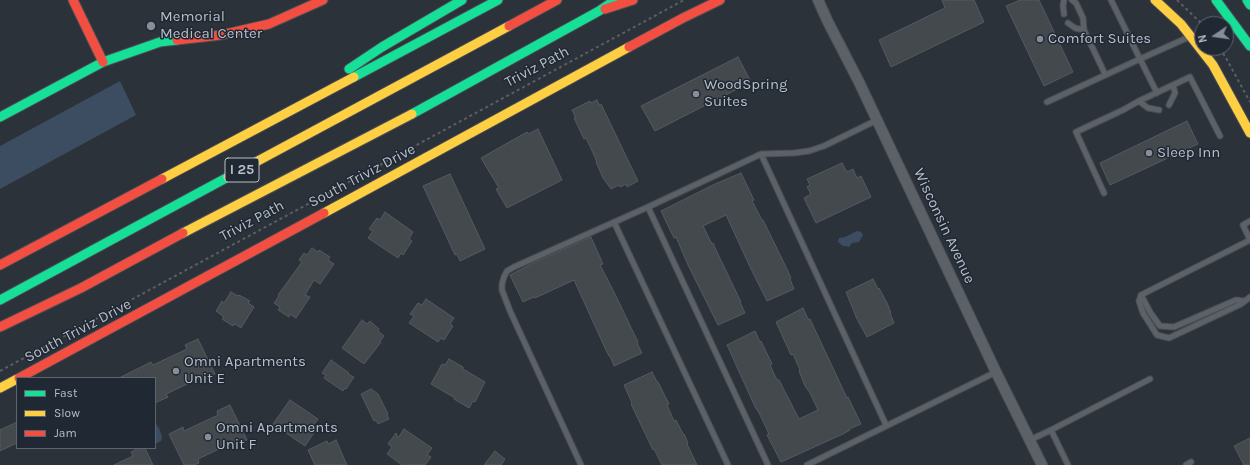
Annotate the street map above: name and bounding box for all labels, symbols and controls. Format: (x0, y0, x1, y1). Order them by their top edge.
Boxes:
place label: Memorial Medical Center (160, 8, 262, 43)
north arrow (1194, 16, 1234, 56)
marker: Memorial Medical Center (145, 20, 157, 32)
place label: Comfort Suites (1048, 30, 1151, 48)
text: N (1196, 33, 1210, 44)
marker: Comfort Suites (1035, 34, 1045, 44)
street label: Triviz Path (502, 43, 572, 91)
place label: WoodSpring Suites (704, 76, 787, 111)
marker: WoodSpring Suites (691, 89, 701, 99)
street label: South Triviz Drive (305, 140, 419, 212)
place label: Sleep Inn (1157, 144, 1220, 162)
marker: Sleep Inn (1144, 148, 1154, 158)
road number: I 25 (225, 158, 259, 182)
street label: Wisconsin Avenue (909, 166, 979, 286)
street label: Triviz Path (217, 197, 287, 245)
street label: South Triviz Drive (21, 295, 135, 367)
place label: Omni Apartments Unit E (184, 353, 306, 388)
marker: Omni Apartments Unit E (171, 366, 181, 376)
legend (16, 377, 156, 449)
text: Fast (54, 386, 77, 400)
text: Slow (54, 406, 80, 420)
place label: Omni Apartments Unit F (216, 419, 338, 454)
text: Jam (54, 426, 77, 440)
marker: Omni Apartments Unit F (203, 432, 213, 442)

